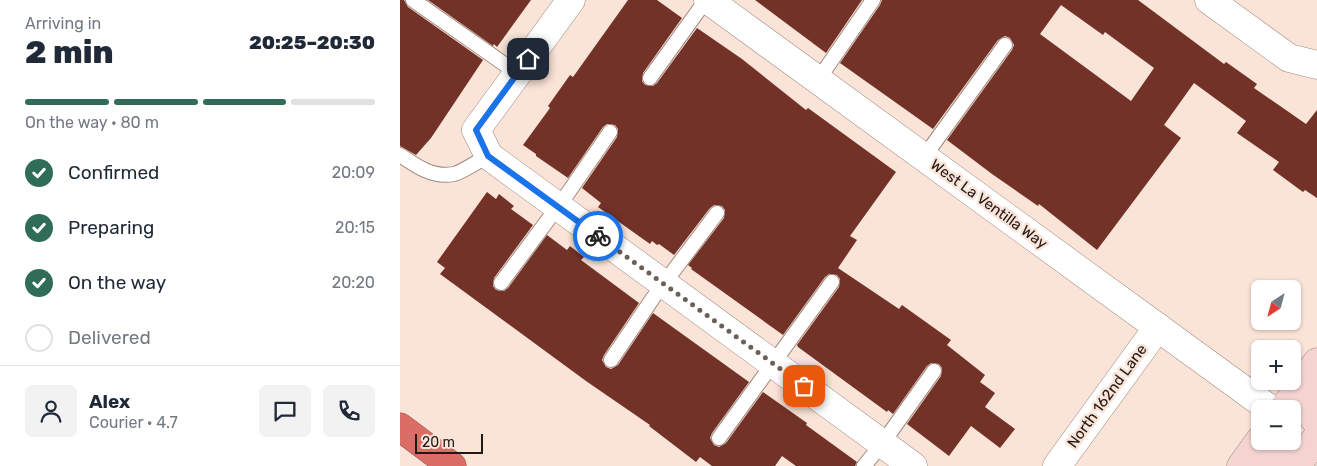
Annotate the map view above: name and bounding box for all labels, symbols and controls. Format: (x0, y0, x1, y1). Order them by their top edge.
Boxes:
text: Arriving in (25, 14, 101, 33)
text: 20:25–20:30 (249, 31, 375, 54)
text: 2 min (25, 33, 114, 71)
pin (507, 38, 549, 80)
icon: home (514, 45, 542, 73)
text: On the way · 80 m (25, 113, 159, 132)
street label: West La Ventilla Way (927, 155, 1051, 253)
icon: check (25, 159, 53, 187)
text: Confirmed (68, 161, 159, 184)
text: 20:09 (332, 163, 375, 182)
courier (573, 211, 623, 261)
icon: check (25, 214, 53, 242)
text: Preparing (68, 216, 154, 239)
text: 20:15 (335, 218, 375, 237)
icon: bike (584, 222, 612, 250)
icon: check (25, 269, 53, 297)
text: On the way (68, 271, 166, 294)
text: 20:20 (332, 273, 375, 292)
north arrow (1251, 280, 1301, 330)
map controls (1251, 280, 1301, 450)
text: Delivered (68, 326, 151, 349)
button: + (1251, 340, 1301, 390)
street label: North 162nd Lane (1063, 341, 1151, 451)
pin (783, 365, 825, 407)
icon: bag (790, 372, 818, 400)
button: person (25, 385, 77, 437)
button: chat (259, 385, 311, 437)
button: phone (323, 385, 375, 437)
text: Alex (89, 390, 130, 413)
button: − (1251, 400, 1301, 450)
text: Courier · 4.7 (89, 413, 178, 432)
scale bar (415, 431, 482, 454)
text: 20 m (422, 434, 455, 451)

